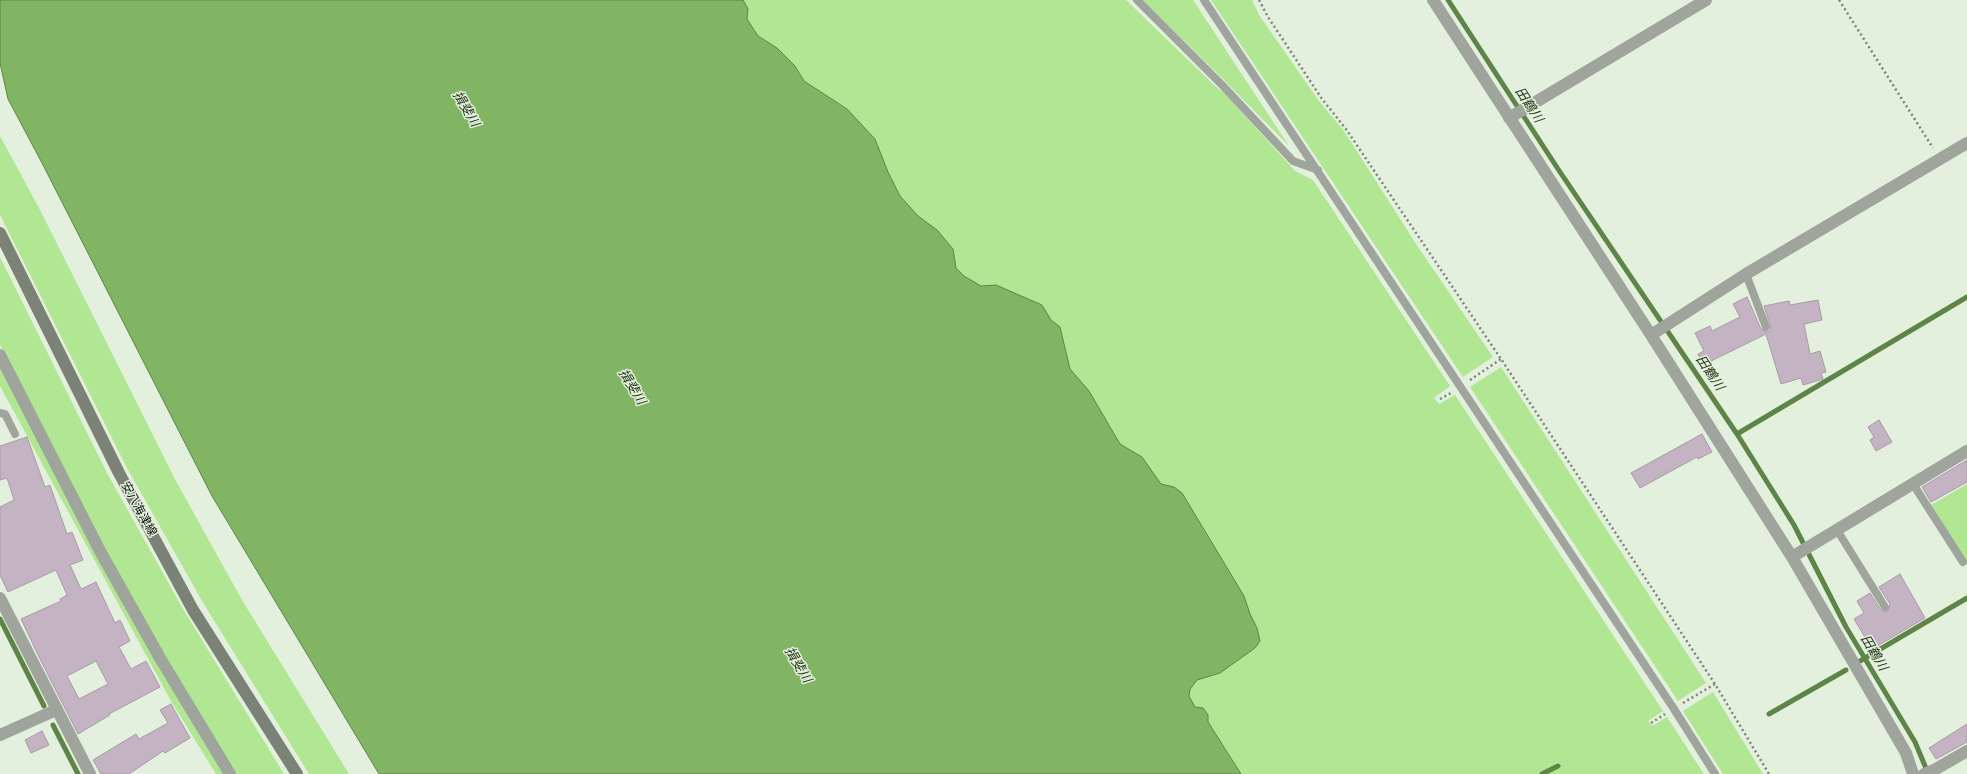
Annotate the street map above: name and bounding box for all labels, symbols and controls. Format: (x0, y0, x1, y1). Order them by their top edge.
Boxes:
water label: 田鶴川 (1512, 84, 1546, 126)
water label: 揖斐川 (449, 88, 483, 130)
water label: 田鶴川 (1693, 352, 1727, 394)
water label: 揖斐川 (615, 366, 649, 408)
street label: 安八海津線 (118, 479, 160, 539)
water label: 田鶴川 (1857, 632, 1891, 674)
water label: 揖斐川 (781, 644, 815, 686)

